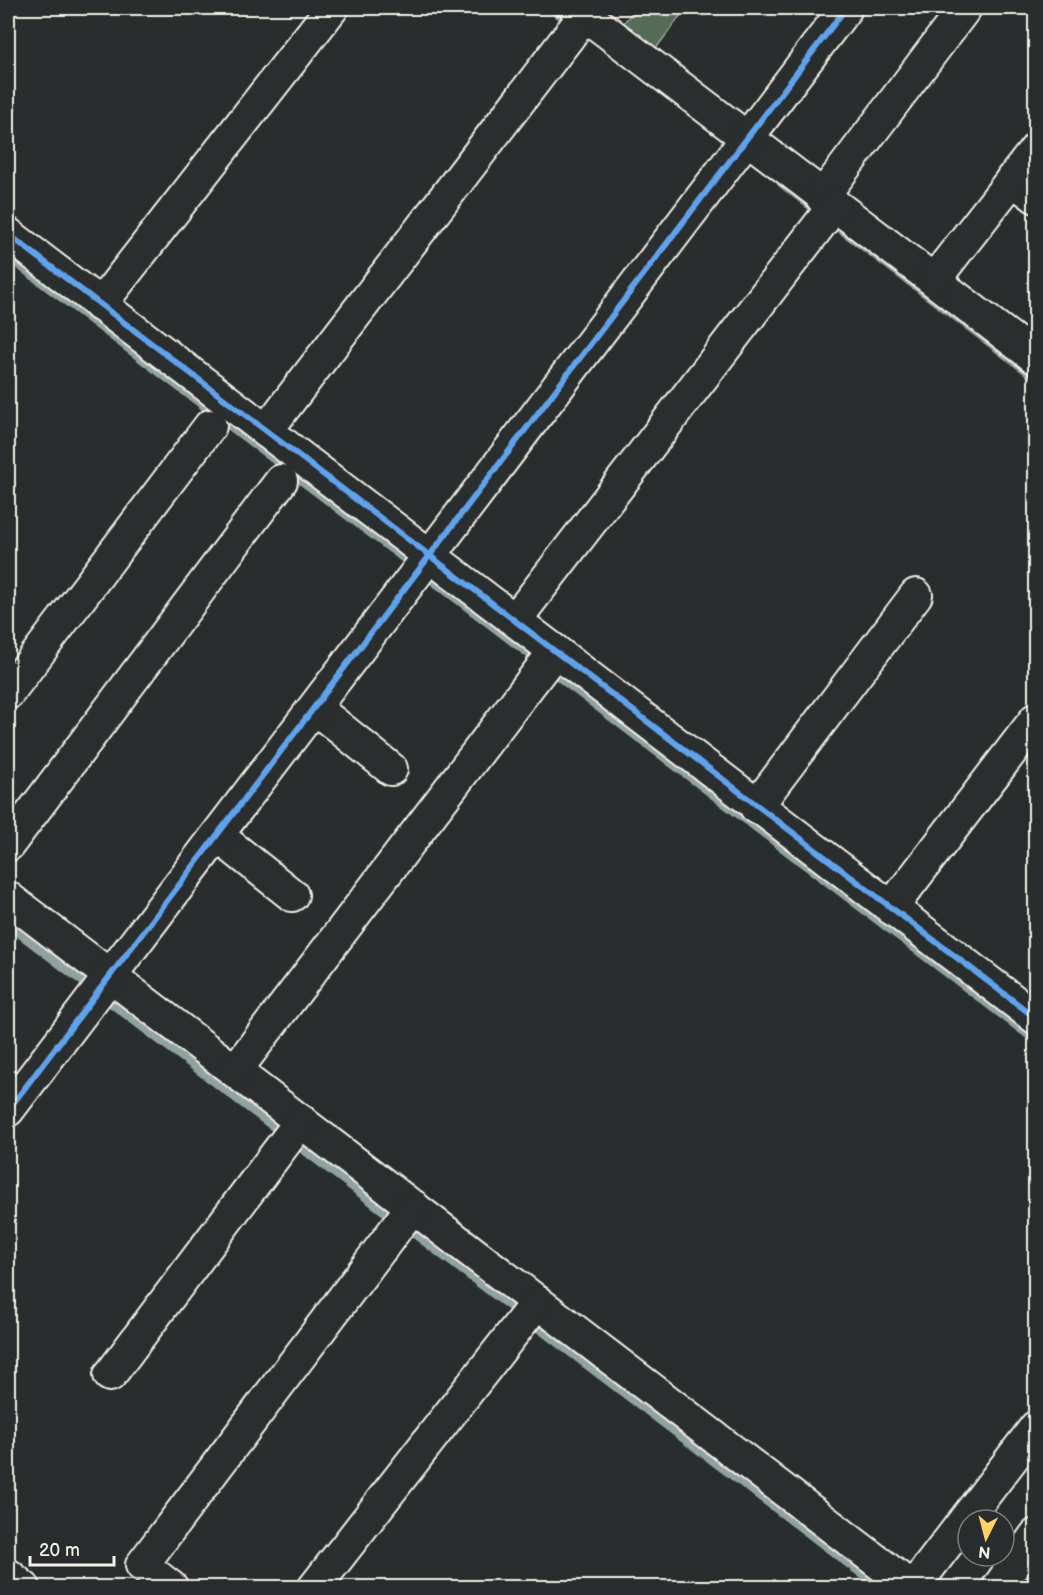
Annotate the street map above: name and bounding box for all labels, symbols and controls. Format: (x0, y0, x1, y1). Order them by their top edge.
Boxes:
north arrow (956, 1508, 1016, 1568)
scale bar (30, 1529, 114, 1567)
text: 20 m (39, 1540, 80, 1561)
text: N (978, 1541, 992, 1562)

